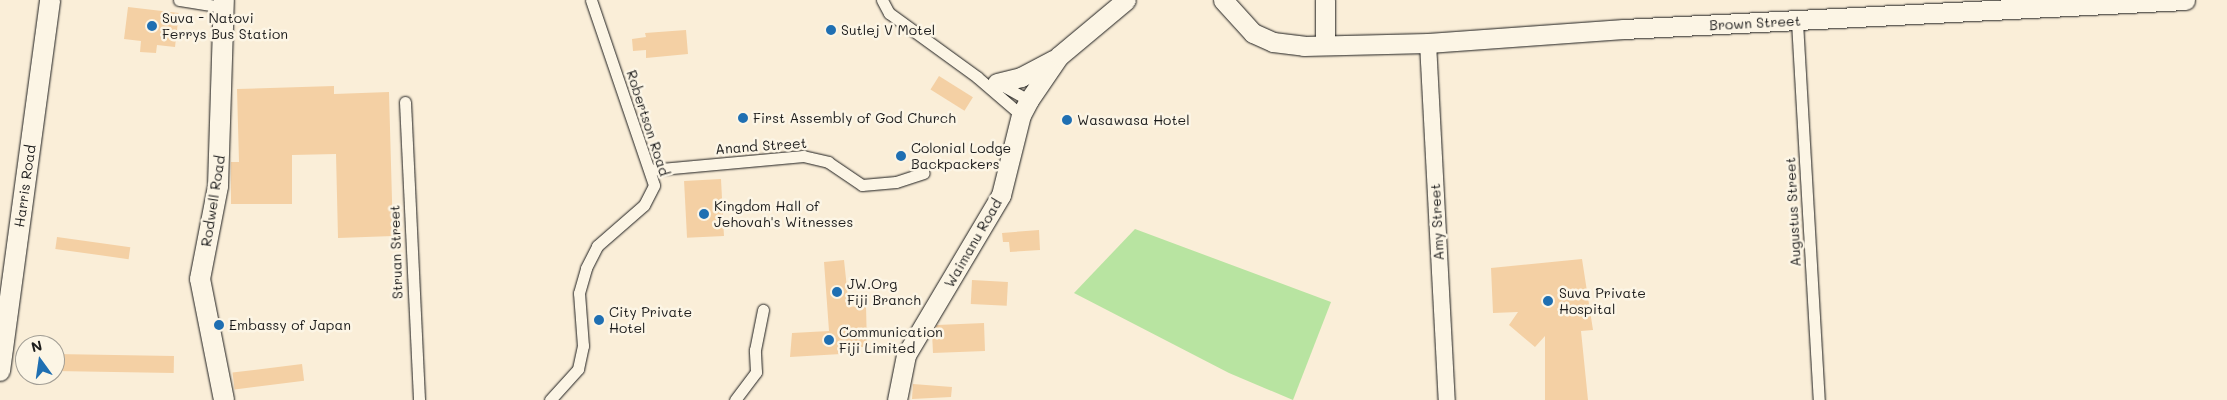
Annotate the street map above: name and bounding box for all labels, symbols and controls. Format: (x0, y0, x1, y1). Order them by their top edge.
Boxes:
place label: Suva - Natovi Ferrys Bus Station (162, 10, 288, 42)
street label: Brown Street (1709, 12, 1801, 34)
marker: Suva - Natovi Ferrys Bus Station (146, 20, 158, 32)
place label: Sutlej V Motel (841, 22, 935, 38)
marker: Sutlej V Motel (825, 24, 837, 36)
street label: Robertson Road (623, 68, 673, 178)
place label: First Assembly of God Church (753, 110, 956, 126)
marker: First Assembly of God Church (737, 112, 749, 124)
place label: Wasawasa Hotel (1077, 112, 1190, 128)
marker: Wasawasa Hotel (1061, 114, 1073, 126)
street label: Anand Street (715, 134, 807, 158)
place label: Colonial Lodge Backpackers (911, 140, 1011, 172)
street label: Harris Road (11, 144, 39, 228)
marker: Colonial Lodge Backpackers (895, 150, 907, 162)
street label: Rodwell Road (198, 154, 228, 248)
street label: Augustus Street (1782, 157, 1804, 267)
street label: Amy Street (1427, 183, 1447, 261)
street label: Waimanu Road (941, 196, 1005, 290)
place label: Kingdom Hall of Jehovah's Witnesses (714, 198, 853, 230)
street label: Struan Street (386, 205, 406, 299)
marker: Kingdom Hall of Jehovah's Witnesses (698, 208, 710, 220)
place label: JW.Org Fiji Branch (847, 276, 921, 308)
place label: Suva Private Hospital (1559, 285, 1646, 318)
marker: JW.Org Fiji Branch (831, 286, 843, 298)
marker: Suva Private Hospital (1541, 294, 1555, 308)
place label: City Private Hotel (609, 304, 692, 336)
marker: City Private Hotel (593, 314, 605, 326)
place label: Embassy of Japan (229, 317, 351, 333)
marker: Embassy of Japan (213, 319, 225, 331)
place label: Communication Fiji Limited (839, 324, 943, 357)
marker: Communication Fiji Limited (823, 334, 835, 346)
north arrow (15, 335, 65, 385)
text: N (29, 335, 44, 356)

